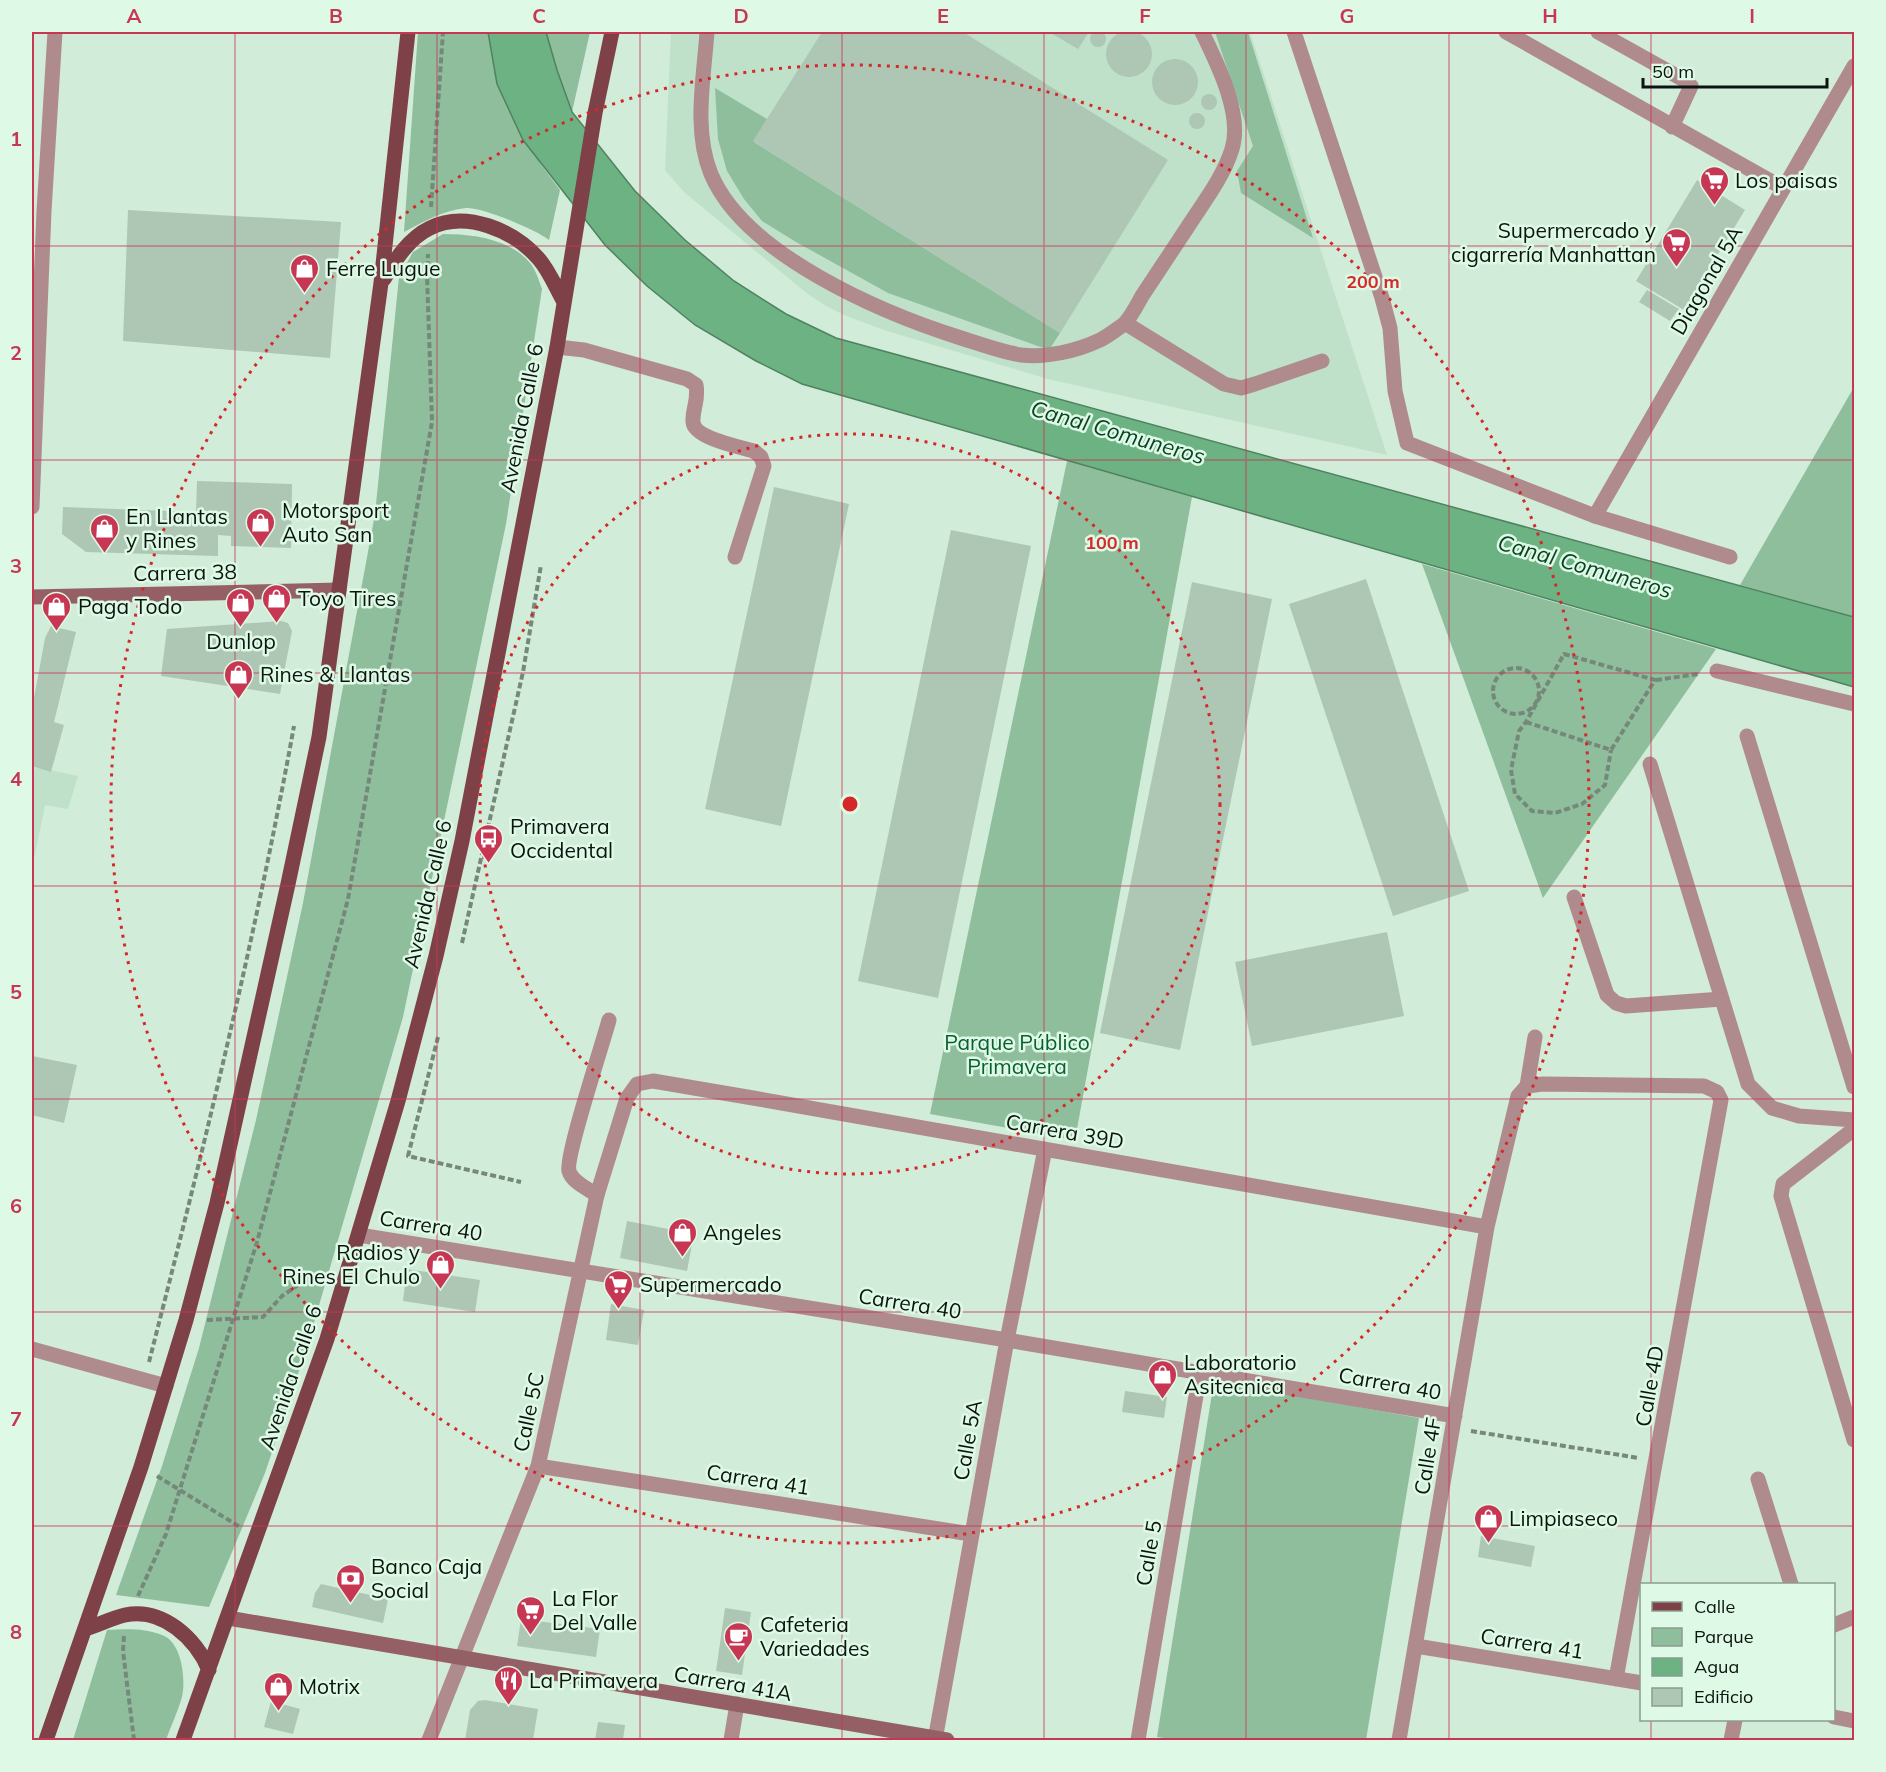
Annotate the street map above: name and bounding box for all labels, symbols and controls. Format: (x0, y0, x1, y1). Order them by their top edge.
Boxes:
text: A (127, 3, 142, 28)
text: B (329, 3, 343, 28)
text: C (532, 3, 546, 28)
text: D (733, 3, 749, 28)
text: E (937, 3, 949, 28)
text: F (1139, 3, 1151, 28)
text: G (1340, 3, 1354, 28)
text: H (1542, 3, 1558, 28)
text: I (1749, 3, 1755, 28)
scale bar (1643, 51, 1828, 89)
text: 50 m (1652, 60, 1694, 83)
text: 1 (10, 126, 22, 151)
supermarket icon: Los paisas (1698, 164, 1730, 206)
place label: Los paisas (1735, 167, 1838, 193)
place label: Supermercado y cigarrería Manhattan (1451, 217, 1656, 267)
street label: Diagonal 5A (1664, 220, 1748, 339)
supermarket icon: Supermercado y cigarrería Manhattan (1661, 226, 1693, 268)
shop icon: Ferre Lugue (289, 252, 321, 294)
place label: Ferre Lugue (326, 255, 440, 281)
text: 200 m (1346, 270, 1400, 293)
text: 2 (10, 340, 22, 365)
street label: Avenida Calle 6 (494, 341, 548, 495)
water label: Canal Comuneros (1028, 394, 1208, 470)
place label: Motorsport Auto San (282, 497, 389, 547)
place label: En Llantas y Rines (126, 503, 228, 553)
shop icon: Motorsport Auto San (245, 506, 277, 548)
shop icon: En Llantas y Rines (89, 512, 121, 554)
water label: Canal Comuneros (1495, 528, 1675, 604)
text: 100 m (1085, 531, 1139, 554)
text: 3 (10, 553, 22, 578)
street label: Carrera 38 (133, 558, 237, 586)
shop icon: Toyo Tires (261, 582, 293, 624)
place label: Toyo Tires (298, 585, 396, 611)
shop icon: Dunlop (225, 586, 257, 628)
shop icon: Paga Todo (41, 590, 73, 632)
place label: Paga Todo (78, 593, 182, 619)
place label: Dunlop (206, 628, 276, 654)
shop icon: Rines & Llantas (223, 658, 255, 700)
place label: Rines & Llantas (260, 661, 410, 687)
text: 4 (10, 766, 22, 791)
centre of rings (840, 794, 860, 814)
place label: Primavera Occidental (510, 813, 613, 863)
street label: Avenida Calle 6 (397, 817, 457, 971)
bus stop icon: Primavera Occidental (473, 822, 505, 864)
text: 5 (10, 979, 22, 1004)
park label: Parque Público Primavera (944, 1029, 1090, 1079)
street label: Carrera 39D (1004, 1108, 1126, 1154)
text: 6 (10, 1193, 22, 1218)
street label: Carrera 40 (378, 1204, 484, 1246)
shop icon: Angeles (666, 1216, 698, 1258)
place label: Angeles (703, 1219, 782, 1245)
place label: Radios y Rines El Chulo (282, 1239, 420, 1289)
shop icon: Radios y Rines El Chulo (425, 1248, 457, 1290)
supermarket icon: Supermercado (603, 1268, 635, 1310)
place label: Supermercado (640, 1271, 782, 1297)
street label: Carrera 40 (857, 1282, 963, 1324)
street label: Avenida Calle 6 (253, 1301, 327, 1453)
street label: Calle 4D (1629, 1343, 1669, 1429)
place label: Laboratorio Asitecnica (1184, 1349, 1297, 1399)
shop icon: Laboratorio Asitecnica (1147, 1358, 1179, 1400)
street label: Carrera 40 (1337, 1361, 1443, 1405)
street label: Calle 5C (507, 1370, 549, 1454)
street label: Calle 5A (947, 1397, 987, 1482)
text: 7 (10, 1406, 22, 1431)
street label: Calle 4F (1408, 1415, 1446, 1497)
street label: Carrera 41 (705, 1458, 811, 1500)
shop icon: Limpiaseco (1472, 1502, 1504, 1544)
place label: Limpiaseco (1509, 1505, 1618, 1531)
street label: Calle 5 (1129, 1518, 1167, 1588)
place label: Banco Caja Social (371, 1553, 482, 1603)
bank icon: Banco Caja Social (334, 1562, 366, 1604)
legend (1640, 1583, 1835, 1721)
place label: La Flor Del Valle (552, 1585, 637, 1635)
supermarket icon: La Flor Del Valle (515, 1594, 547, 1636)
text: Calle (1694, 1595, 1735, 1618)
place label: Cafeteria Variedades (760, 1611, 870, 1661)
text: 8 (10, 1619, 22, 1644)
cafe icon: Cafeteria Variedades (723, 1620, 755, 1662)
street label: Carrera 41 (1479, 1622, 1585, 1664)
text: Parque (1694, 1625, 1753, 1648)
text: Agua (1694, 1655, 1739, 1678)
street label: Carrera 41A (672, 1660, 795, 1706)
restaurant icon: La Primavera (492, 1664, 524, 1706)
place label: La Primavera (529, 1667, 658, 1693)
shop icon: Motrix (262, 1670, 294, 1712)
place label: Motrix (299, 1673, 360, 1699)
text: Edificio (1694, 1685, 1753, 1708)

